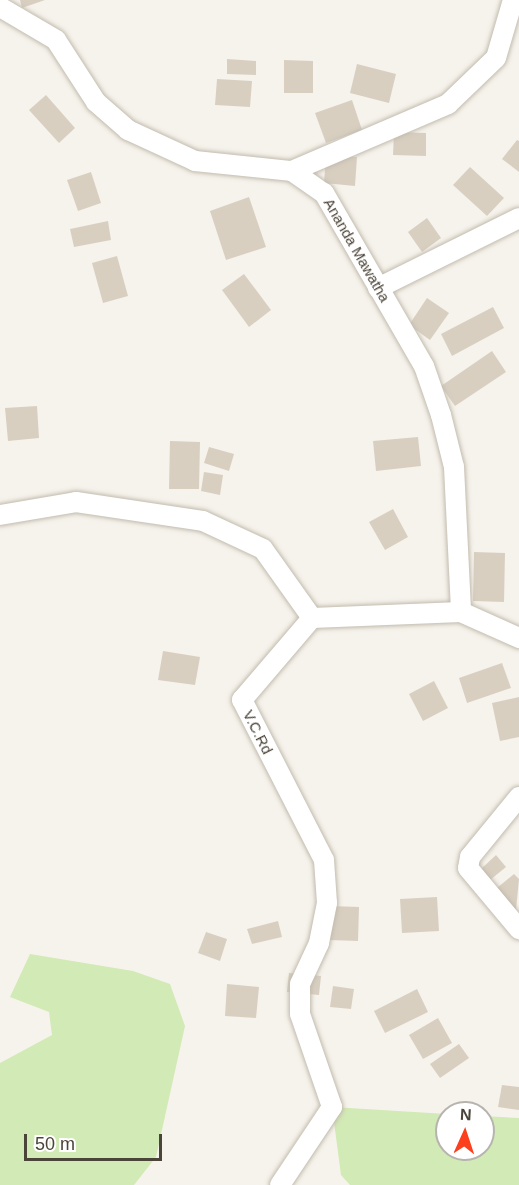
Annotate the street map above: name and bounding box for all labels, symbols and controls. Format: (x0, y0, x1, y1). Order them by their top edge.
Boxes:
street label: Ananda Mawatha (320, 195, 394, 305)
street label: V.C.Rd (239, 707, 277, 757)
north arrow (435, 1101, 495, 1161)
text: N (460, 1106, 472, 1123)
scale bar (27, 1122, 165, 1160)
text: 50 m (35, 1134, 75, 1154)

